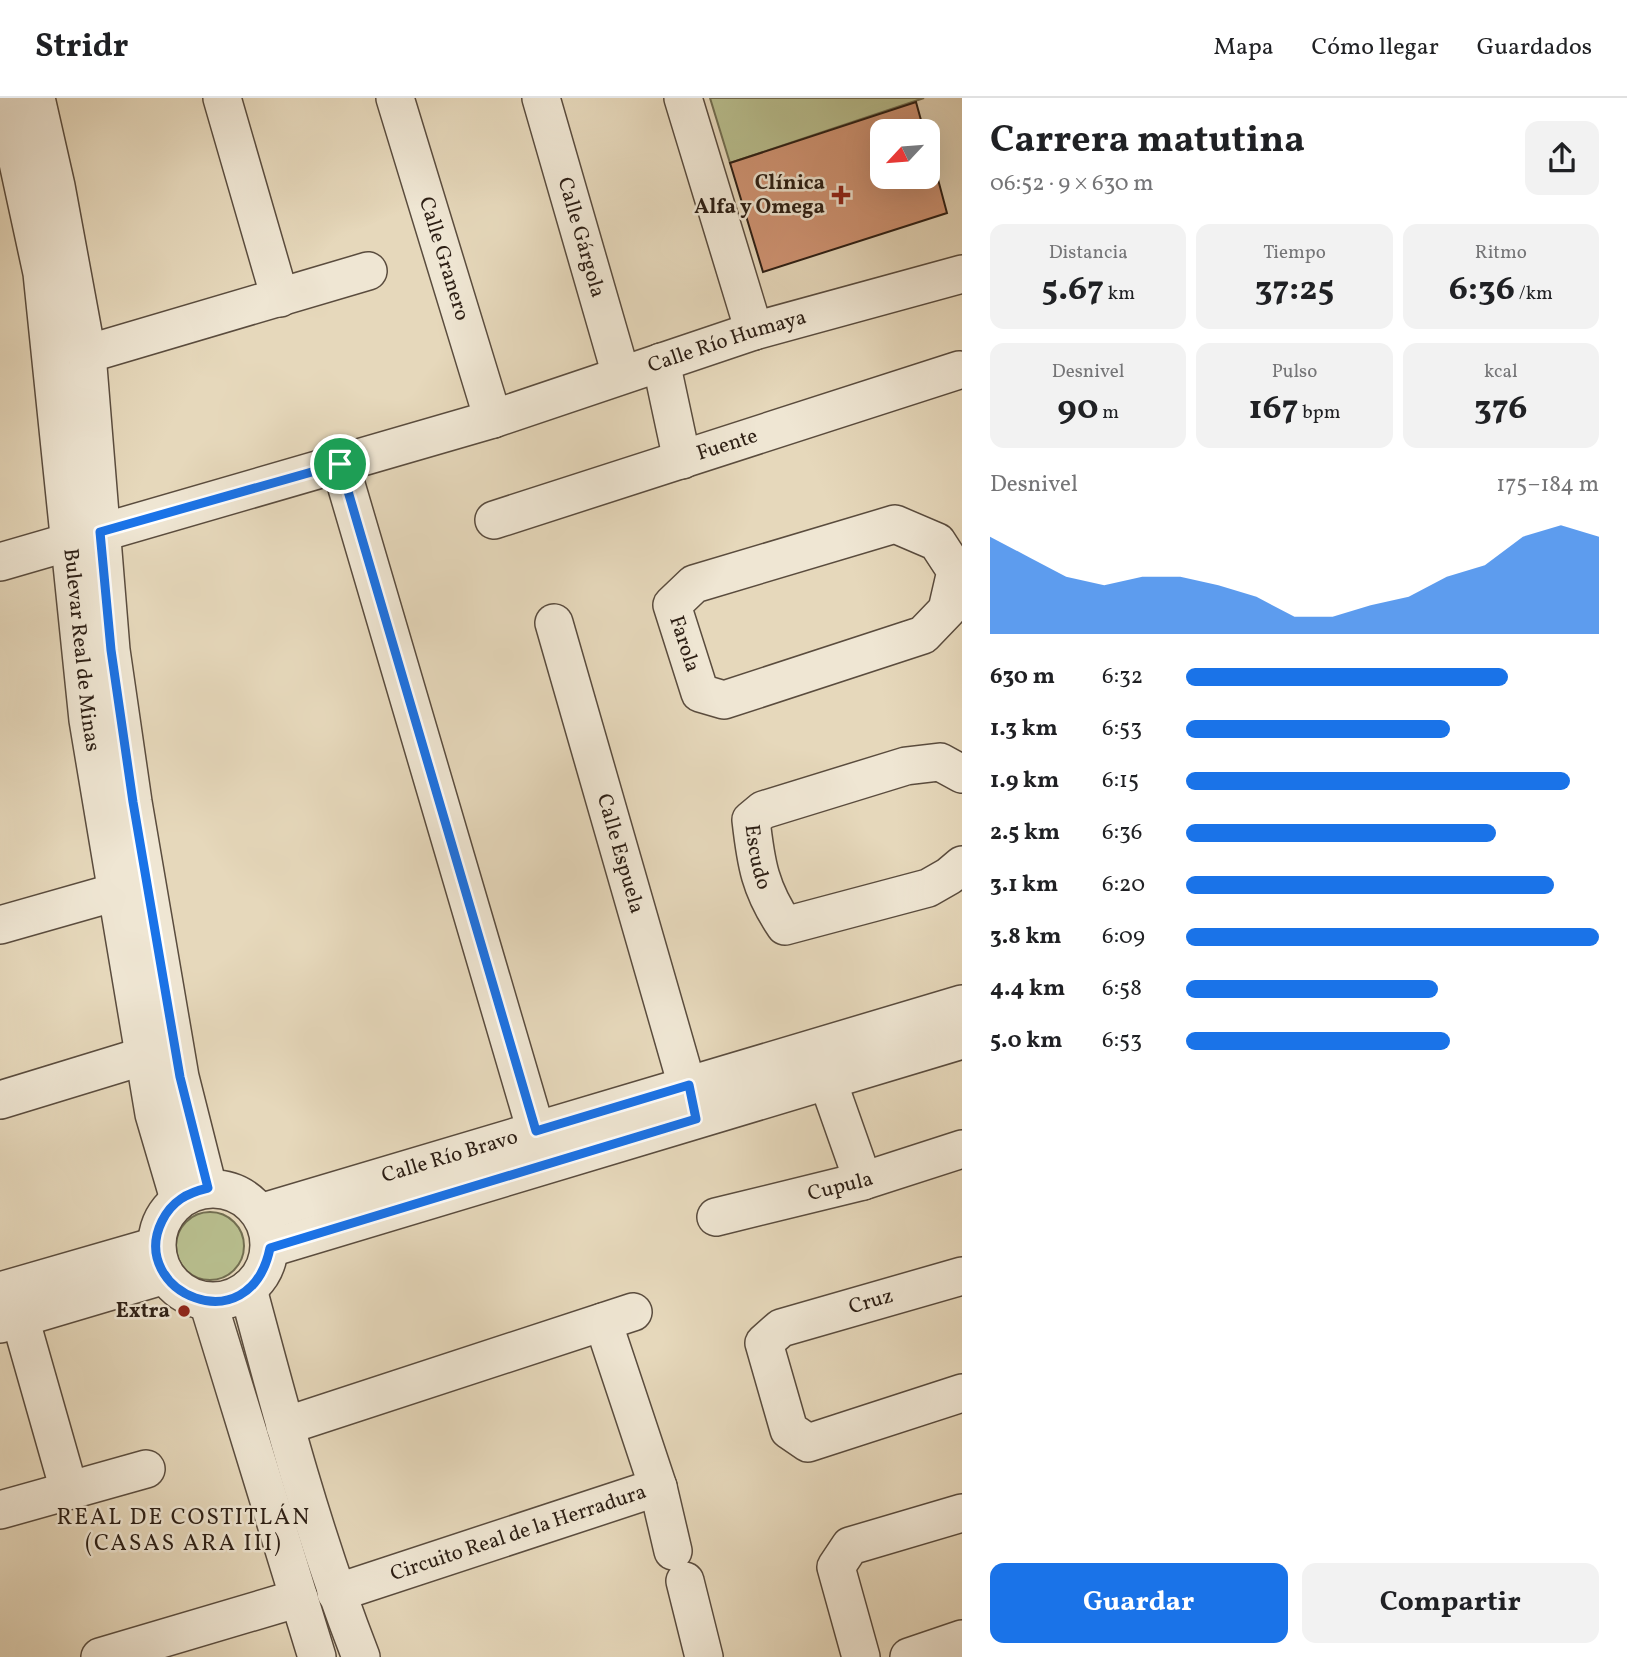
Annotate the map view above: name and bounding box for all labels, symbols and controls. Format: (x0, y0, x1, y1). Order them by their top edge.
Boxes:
text: Stridr (35, 25, 128, 71)
text: Mapa (1214, 31, 1274, 65)
text: Cómo llegar (1312, 31, 1439, 65)
text: Guardados (1477, 31, 1592, 65)
text: Carrera matutina (990, 115, 1305, 168)
north arrow (870, 119, 940, 189)
map controls (870, 119, 940, 189)
button: share (1525, 121, 1599, 195)
text: 06:52 · 9 × 630 m (990, 168, 1154, 200)
place label: Clínica Alfa y Omega (694, 169, 825, 222)
street label: Calle Gárgola (550, 174, 612, 301)
marker: Clínica Alfa y Omega (831, 185, 851, 205)
street label: Calle Granero (411, 193, 477, 324)
text: Distancia (1049, 240, 1128, 266)
text: Tiempo (1263, 240, 1326, 266)
text: Ritmo (1475, 240, 1527, 266)
text: 5.67 (1041, 266, 1104, 314)
text: 37:25 (1255, 266, 1334, 314)
text: 6:36 (1449, 266, 1515, 314)
text: km (1104, 281, 1135, 307)
text: /km (1515, 281, 1553, 307)
street label: Calle Río Humaya (644, 303, 810, 380)
text: Desnivel (1052, 359, 1124, 385)
text: Pulso (1272, 359, 1317, 385)
text: kcal (1484, 359, 1518, 385)
text: 90 (1057, 385, 1098, 433)
text: 167 (1249, 385, 1299, 433)
text: 376 (1474, 385, 1528, 433)
text: m (1098, 400, 1119, 426)
text: bpm (1299, 400, 1340, 426)
street label: Fuente (693, 421, 761, 468)
pin (310, 434, 370, 494)
icon: arrive (321, 445, 359, 483)
text: Desnivel (990, 469, 1078, 501)
text: 175–184 m (1496, 469, 1599, 501)
street label: Bulevar Real de Minas (56, 547, 108, 754)
street label: Farola (661, 612, 707, 676)
text: 630 m (990, 661, 1055, 693)
text: 6:32 (1102, 661, 1143, 693)
text: 1.3 km (990, 713, 1058, 745)
text: 6:53 (1102, 713, 1142, 745)
text: 1.9 km (990, 765, 1059, 797)
text: 6:15 (1102, 765, 1139, 797)
street label: Calle Espuela (589, 790, 651, 917)
text: 2.5 km (990, 817, 1060, 849)
text: 6:36 (1102, 817, 1143, 849)
street label: Escudo (737, 823, 779, 894)
text: 3.1 km (990, 869, 1058, 901)
text: 6:20 (1102, 869, 1145, 901)
text: 3.8 km (990, 921, 1062, 953)
text: 6:09 (1102, 921, 1145, 953)
text: 4.4 km (990, 973, 1065, 1005)
text: 6:58 (1102, 973, 1142, 1005)
text: 5.0 km (990, 1025, 1063, 1057)
text: 6:53 (1102, 1025, 1142, 1057)
street label: Calle Río Bravo (378, 1123, 521, 1190)
street label: Cupula (805, 1164, 877, 1209)
street label: Cruz (845, 1282, 897, 1322)
place label: Extra (116, 1297, 170, 1326)
marker: Extra (176, 1303, 192, 1319)
street label: Circuito Real de la Herradura (387, 1477, 650, 1589)
district label: REAL DE COSTITLÁN (CASAS ARA III) (57, 1502, 311, 1560)
button: Guardar (990, 1563, 1288, 1643)
button: Compartir (1302, 1563, 1599, 1643)

